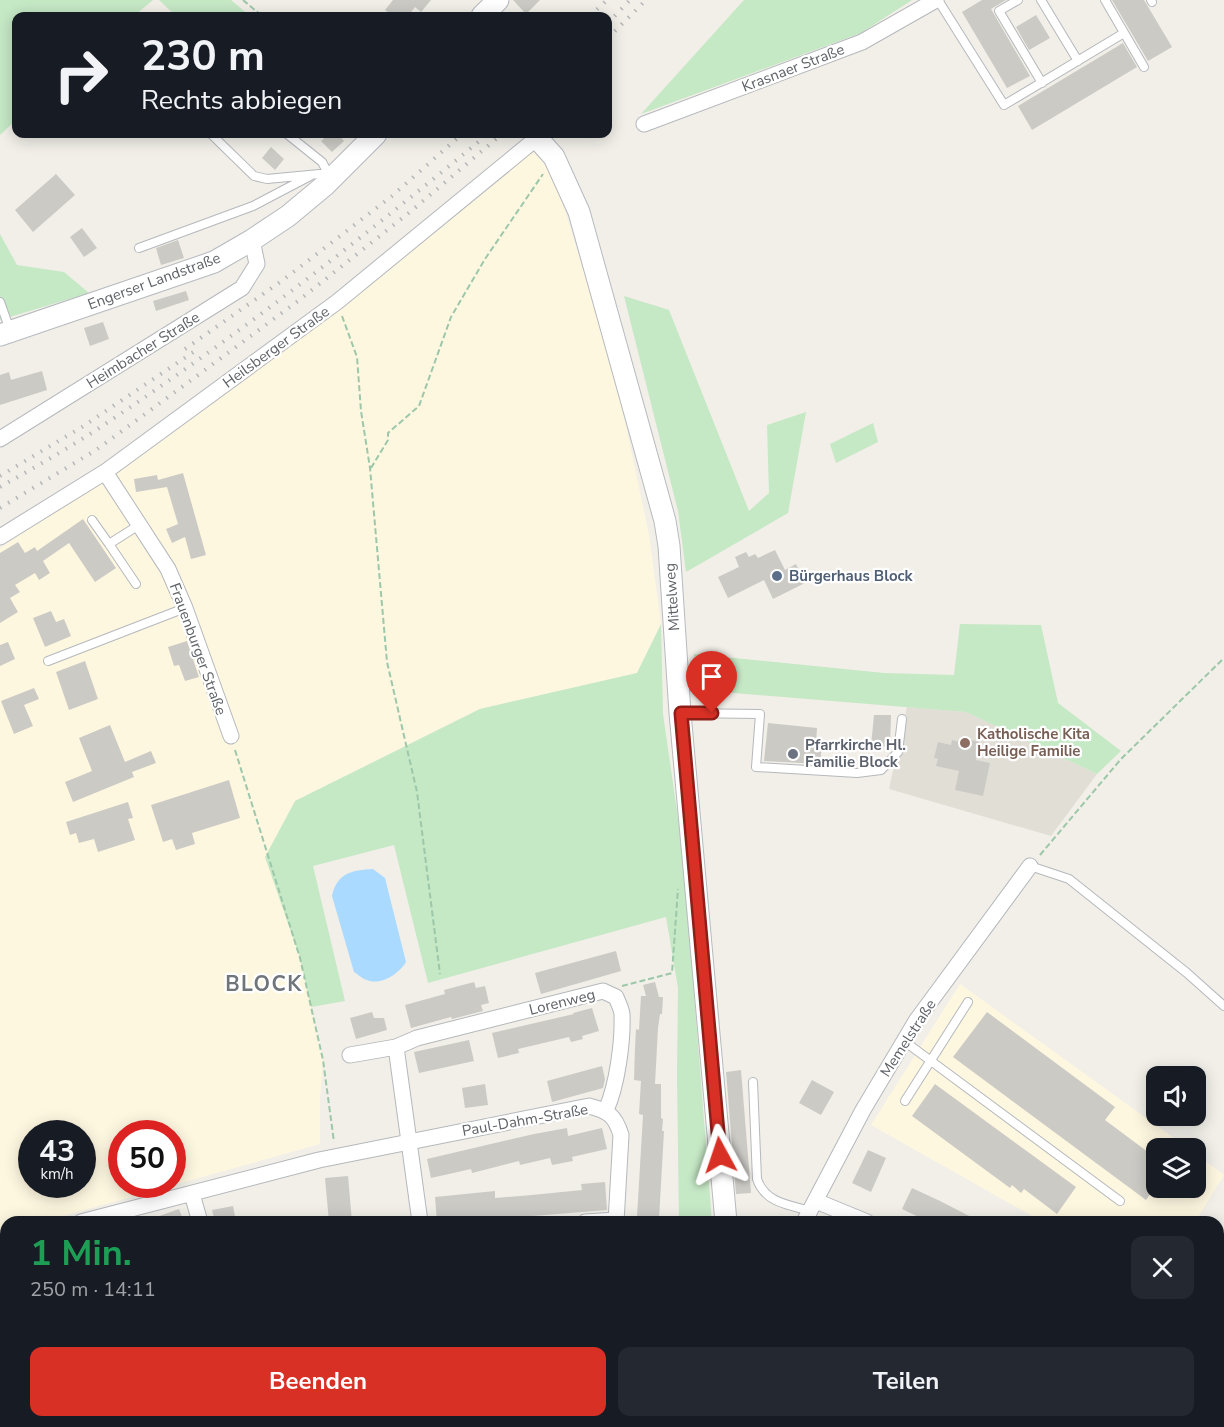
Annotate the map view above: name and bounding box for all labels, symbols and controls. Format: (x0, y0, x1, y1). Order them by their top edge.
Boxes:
text: 230 m (141, 28, 265, 85)
icon: right (42, 36, 120, 114)
street label: Krasnaer Straße (739, 39, 847, 97)
text: Rechts abbiegen (141, 82, 342, 119)
street label: Engerser Landstraße (85, 248, 223, 314)
street label: Heilsberger Straße (219, 301, 333, 393)
street label: Heimbacher Straße (83, 307, 203, 393)
street label: Mittelweg (660, 562, 684, 632)
place label: Bürgerhaus Block (789, 566, 914, 586)
marker: Bürgerhaus Block (770, 569, 784, 583)
street label: Frauenburger Straße (165, 580, 231, 718)
pin (686, 651, 737, 713)
icon: arrive (695, 660, 728, 693)
place label: Katholische Kita Heilige Familie (977, 724, 1090, 761)
place label: Pfarrkirche Hl. Familie Block (805, 735, 906, 772)
marker: Katholische Kita Heilige Familie (958, 736, 972, 750)
marker: Pfarrkirche Hl. Familie Block (786, 747, 800, 761)
district label: BLOCK (225, 970, 303, 998)
street label: Lorenweg (527, 984, 597, 1020)
street label: Memelstraße (875, 995, 941, 1081)
map controls (1146, 1066, 1206, 1198)
button: sound (1146, 1066, 1206, 1126)
street label: Paul-Dahm-Straße (460, 1099, 590, 1141)
speed limit sign: 50 (108, 1120, 186, 1198)
position arrow (688, 1123, 752, 1187)
text: 43 (39, 1131, 75, 1172)
button: layers (1146, 1138, 1206, 1198)
text: km/h (40, 1164, 74, 1184)
text: 1 Min. (30, 1229, 132, 1278)
button: close (1131, 1236, 1194, 1299)
text: 250 m · 14:11 (30, 1276, 156, 1303)
button: Beenden (30, 1347, 606, 1416)
button: Teilen (618, 1347, 1194, 1416)

